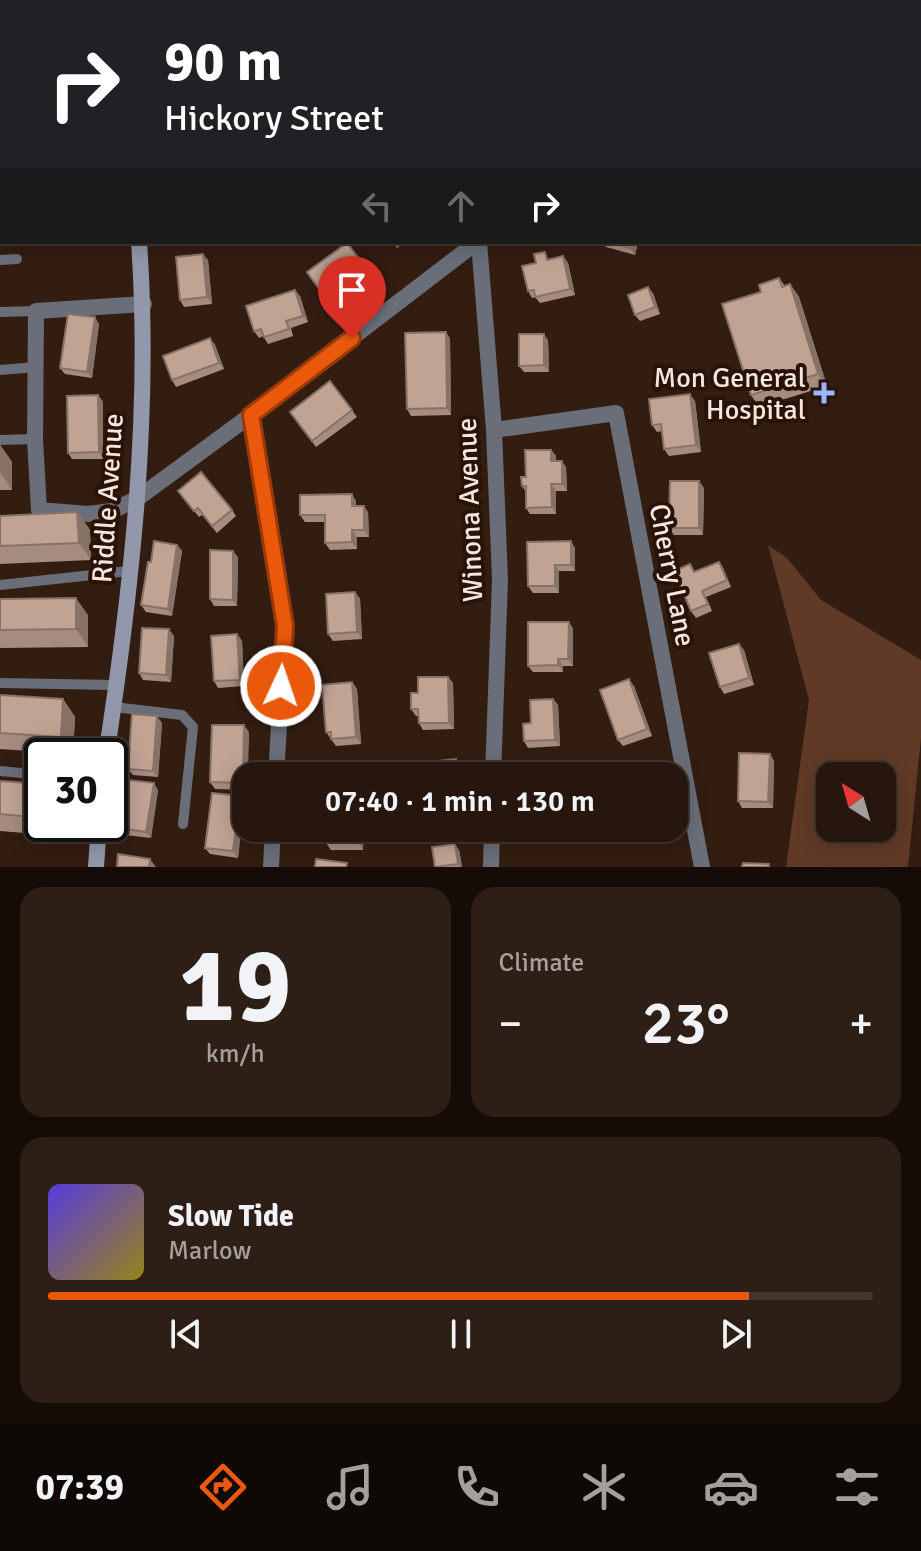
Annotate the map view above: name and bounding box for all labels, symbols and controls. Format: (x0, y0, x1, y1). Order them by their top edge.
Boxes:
text: 90 m (164, 27, 282, 96)
icon: right (32, 32, 136, 136)
text: Hickory Street (164, 96, 384, 141)
icon: left (355, 184, 399, 228)
icon: ahead (439, 184, 483, 228)
icon: right (523, 184, 567, 228)
pin (318, 256, 386, 338)
icon: arrive (330, 268, 374, 312)
place label: Mon General Hospital (654, 361, 806, 427)
marker: Mon General Hospital (813, 382, 835, 404)
street label: Riddle Avenue (85, 412, 131, 584)
street label: Winona Avenue (450, 417, 490, 603)
street label: Cherry Lane (642, 501, 702, 649)
position arrow (239, 644, 323, 728)
speed limit sign: 30 (24, 738, 128, 842)
north arrow (816, 762, 896, 842)
map controls (816, 762, 896, 842)
text: 07:40 · 1 min · 130 m (325, 783, 595, 820)
text: 19 (179, 922, 291, 1050)
text: Climate (499, 947, 584, 979)
text: 23° (642, 987, 730, 1061)
text: − (499, 997, 522, 1051)
text: + (849, 997, 873, 1051)
text: km/h (206, 1038, 265, 1070)
text: Slow Tide (168, 1198, 294, 1235)
text: Marlow (168, 1235, 251, 1267)
icon: previous (164, 1312, 208, 1356)
icon: pause (439, 1312, 483, 1356)
icon: next (714, 1312, 758, 1356)
icon: directions (195, 1459, 251, 1515)
icon: music (322, 1459, 378, 1515)
icon: phone (449, 1459, 505, 1515)
icon: climate (576, 1459, 632, 1515)
icon: car (703, 1459, 759, 1515)
icon: filters (829, 1459, 885, 1515)
text: 07:39 (35, 1465, 124, 1510)

